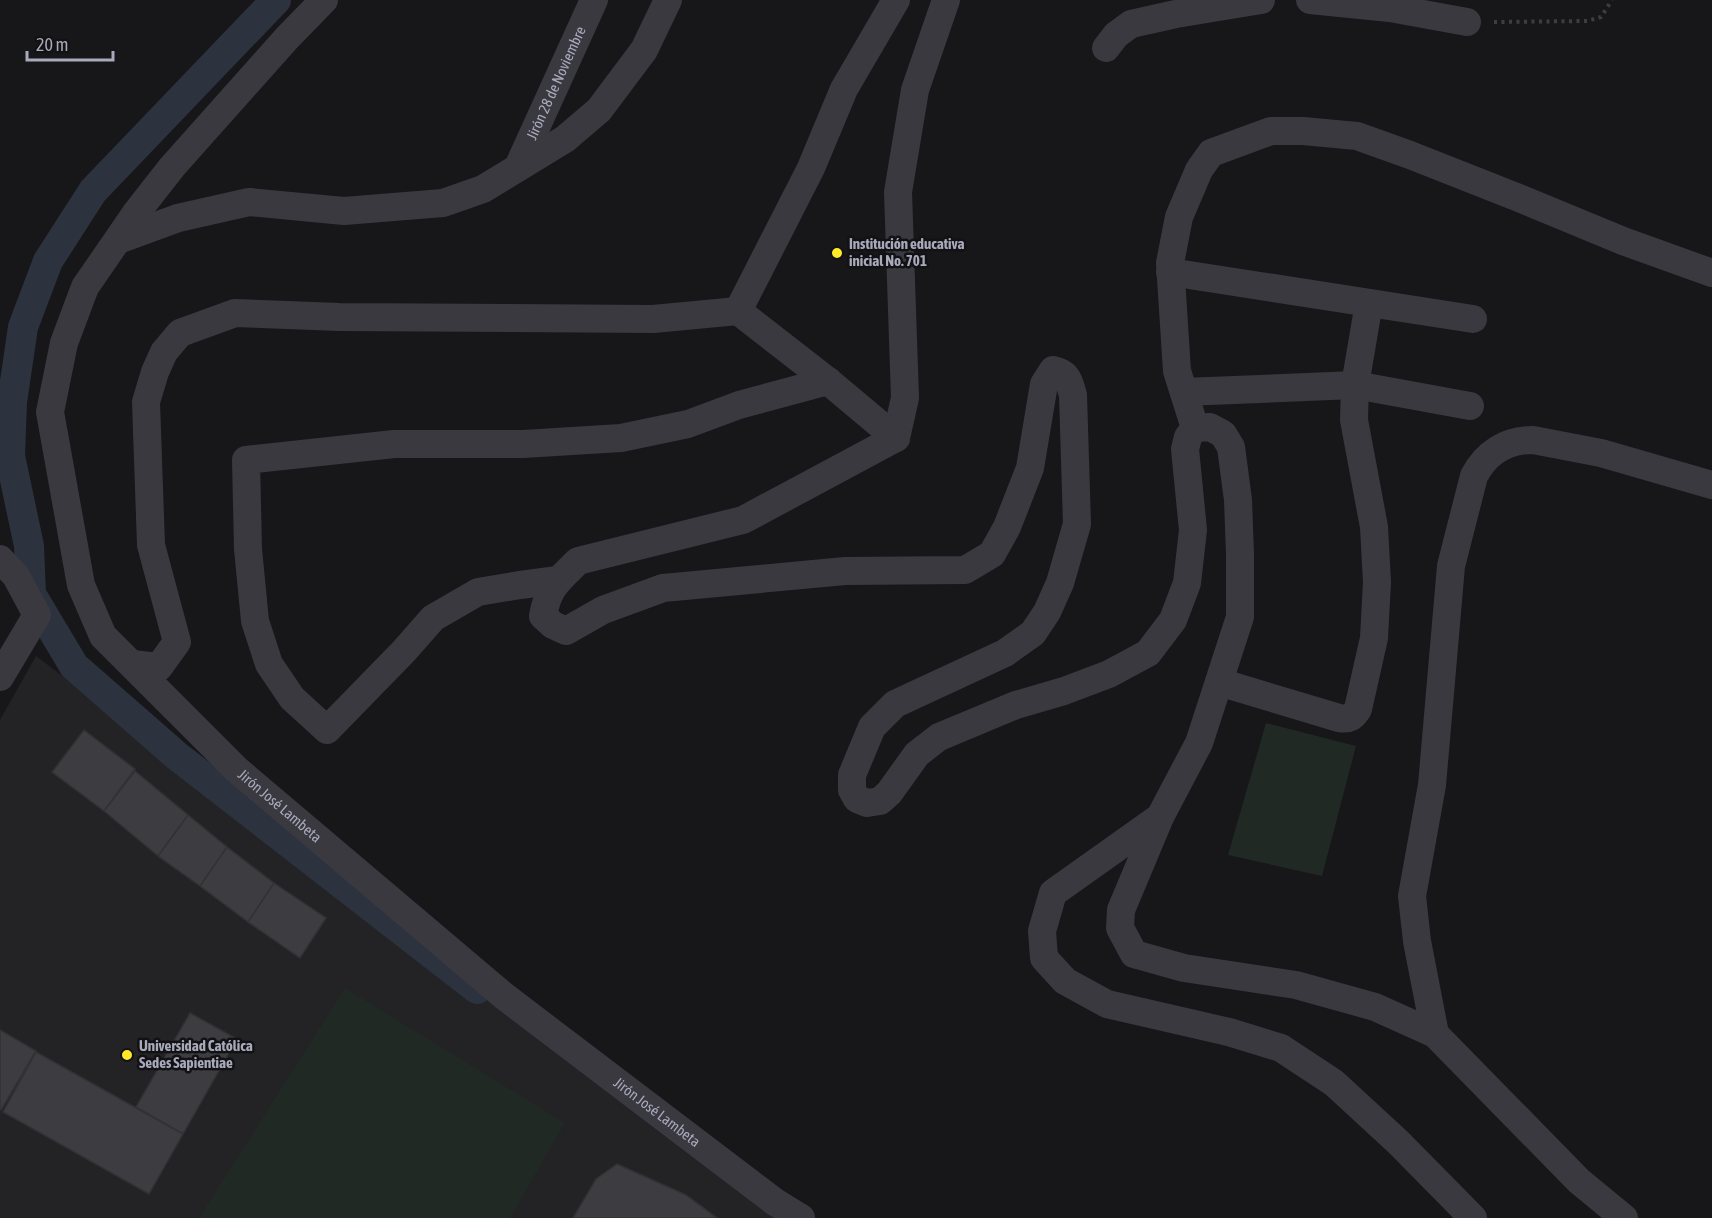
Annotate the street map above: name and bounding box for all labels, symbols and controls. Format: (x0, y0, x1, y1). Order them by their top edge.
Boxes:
street label: Jirón 28 de Noviembre (523, 23, 589, 142)
scale bar (27, 24, 112, 62)
text: 20 m (36, 34, 68, 55)
place label: Institución educativa inicial No. 701 (849, 235, 965, 269)
marker: Institución educativa inicial No. 701 (830, 246, 844, 260)
street label: Jirón José Lambeta (235, 766, 325, 846)
place label: Universidad Católica Sedes Sapientiae (139, 1037, 253, 1071)
marker: Universidad Católica Sedes Sapientiae (120, 1048, 134, 1062)
street label: Jirón José Lambeta (611, 1074, 704, 1150)

